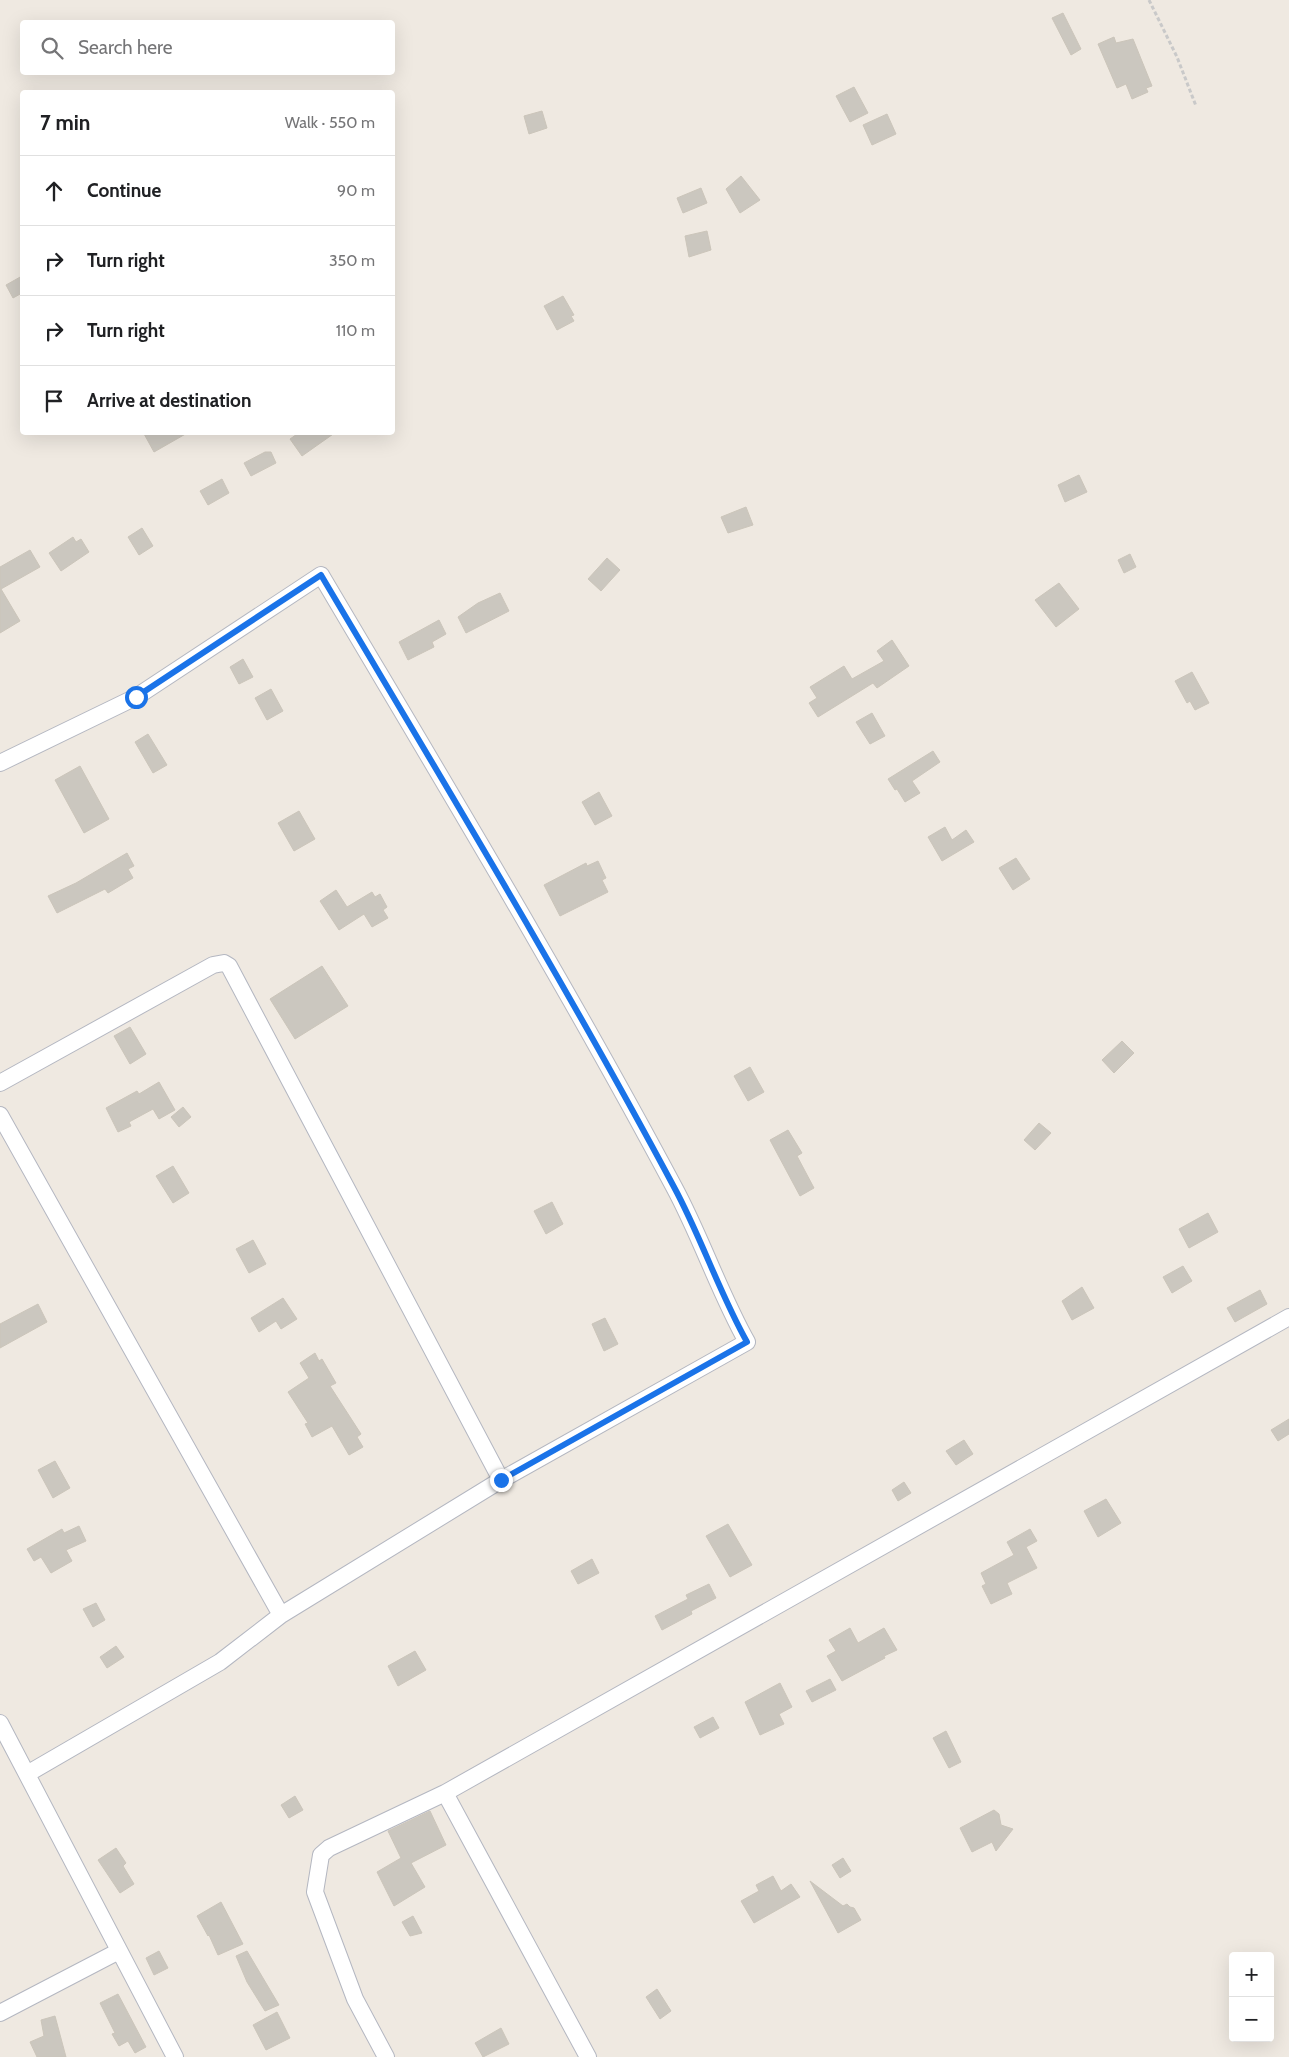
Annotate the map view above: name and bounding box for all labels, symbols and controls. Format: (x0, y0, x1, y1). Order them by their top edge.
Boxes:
search box (20, 20, 395, 75)
icon: search (38, 34, 66, 62)
text: Search here (78, 36, 172, 59)
text: 7 min (40, 110, 90, 135)
text: Walk · 550 m (285, 113, 375, 132)
icon: ahead (40, 177, 68, 205)
text: Continue (87, 179, 161, 202)
text: 90 m (337, 181, 375, 200)
icon: right (40, 247, 68, 275)
text: Turn right (87, 249, 165, 272)
text: 350 m (329, 251, 375, 270)
icon: right (40, 317, 68, 345)
text: Turn right (87, 319, 165, 342)
text: 110 m (336, 321, 375, 340)
icon: arrive (40, 387, 68, 415)
text: Arrive at destination (87, 389, 251, 412)
route start (125, 686, 148, 709)
route end (490, 1469, 513, 1492)
map controls (1229, 1952, 1274, 2042)
button: + (1229, 1952, 1274, 1997)
button: − (1229, 1997, 1274, 2042)

